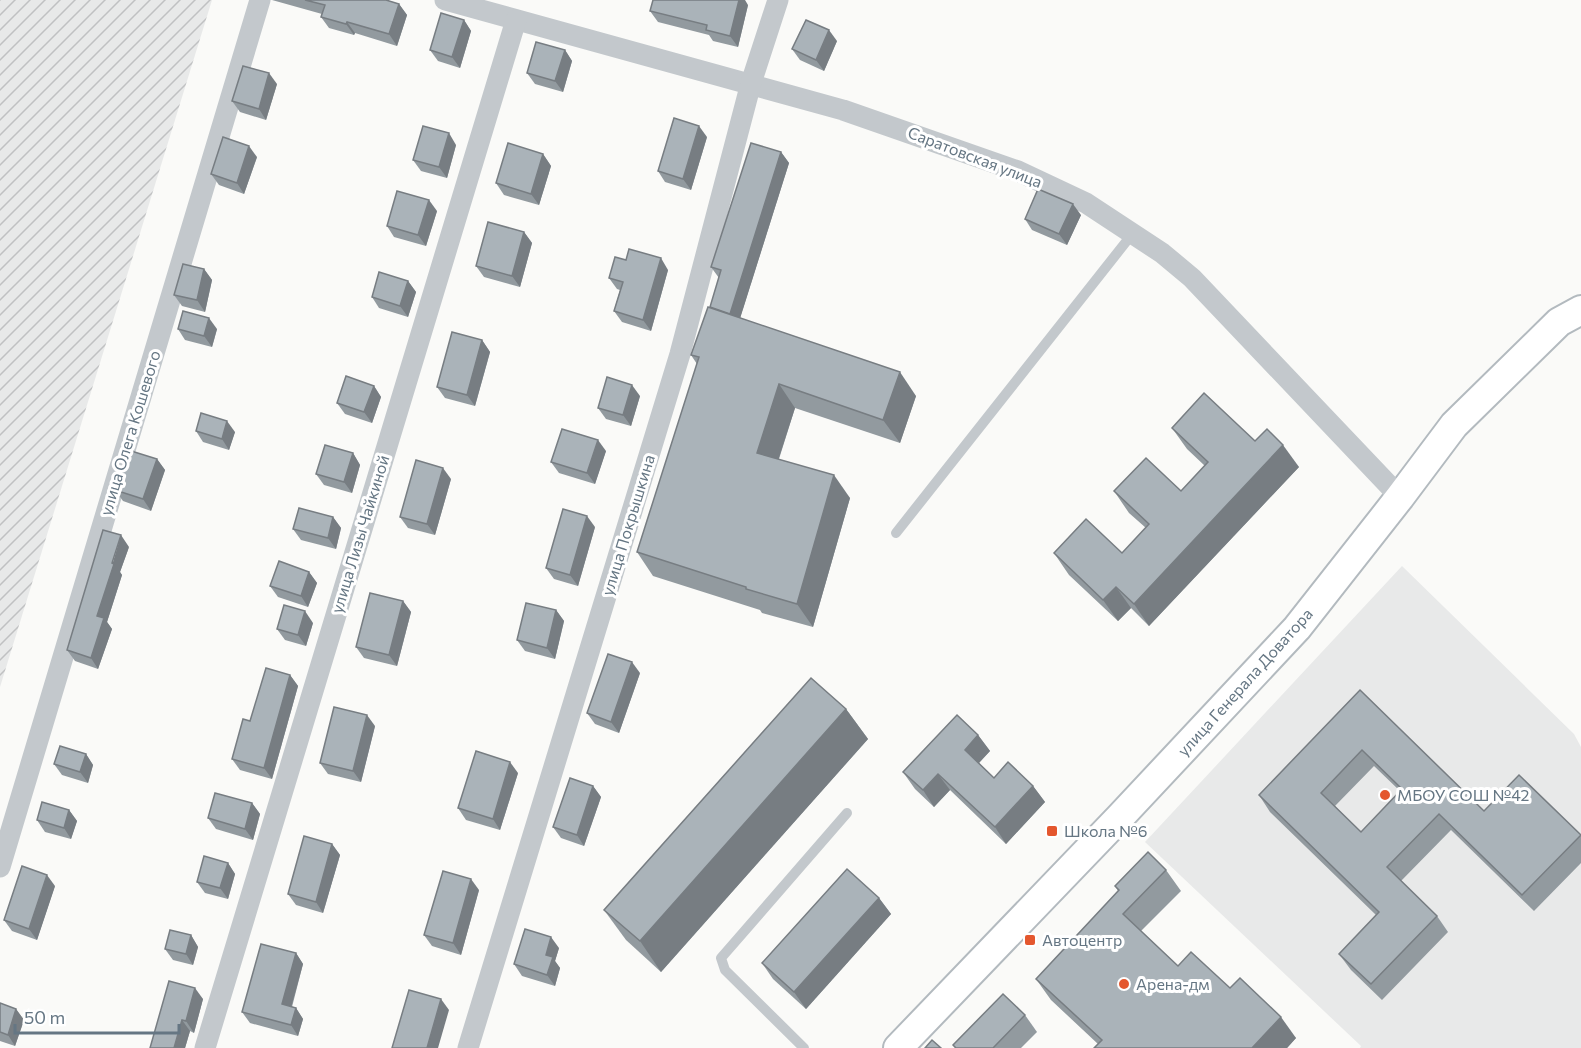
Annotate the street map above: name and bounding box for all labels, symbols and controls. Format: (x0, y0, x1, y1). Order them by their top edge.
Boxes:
street label: Саратовская улица (905, 122, 1045, 191)
street label: улица Олега Кошевого (95, 348, 164, 518)
street label: улица Покрышкина (597, 452, 658, 598)
street label: улица Лизы Чайкиной (326, 453, 393, 615)
street label: улица Генерала Доватора (1173, 604, 1316, 760)
place label: МБОУ СОШ №42 (1397, 785, 1530, 804)
marker: МБОУ СОШ №42 (1378, 788, 1392, 802)
place label: Школа №6 (1064, 821, 1147, 840)
marker: Школа №6 (1045, 824, 1059, 838)
place label: Автоцентр (1042, 930, 1122, 949)
marker: Автоцентр (1023, 933, 1037, 947)
place label: Арена-дм (1136, 974, 1210, 993)
marker: Арена-дм (1117, 977, 1131, 991)
scale bar (15, 997, 178, 1035)
text: 50 m (24, 1006, 65, 1028)

